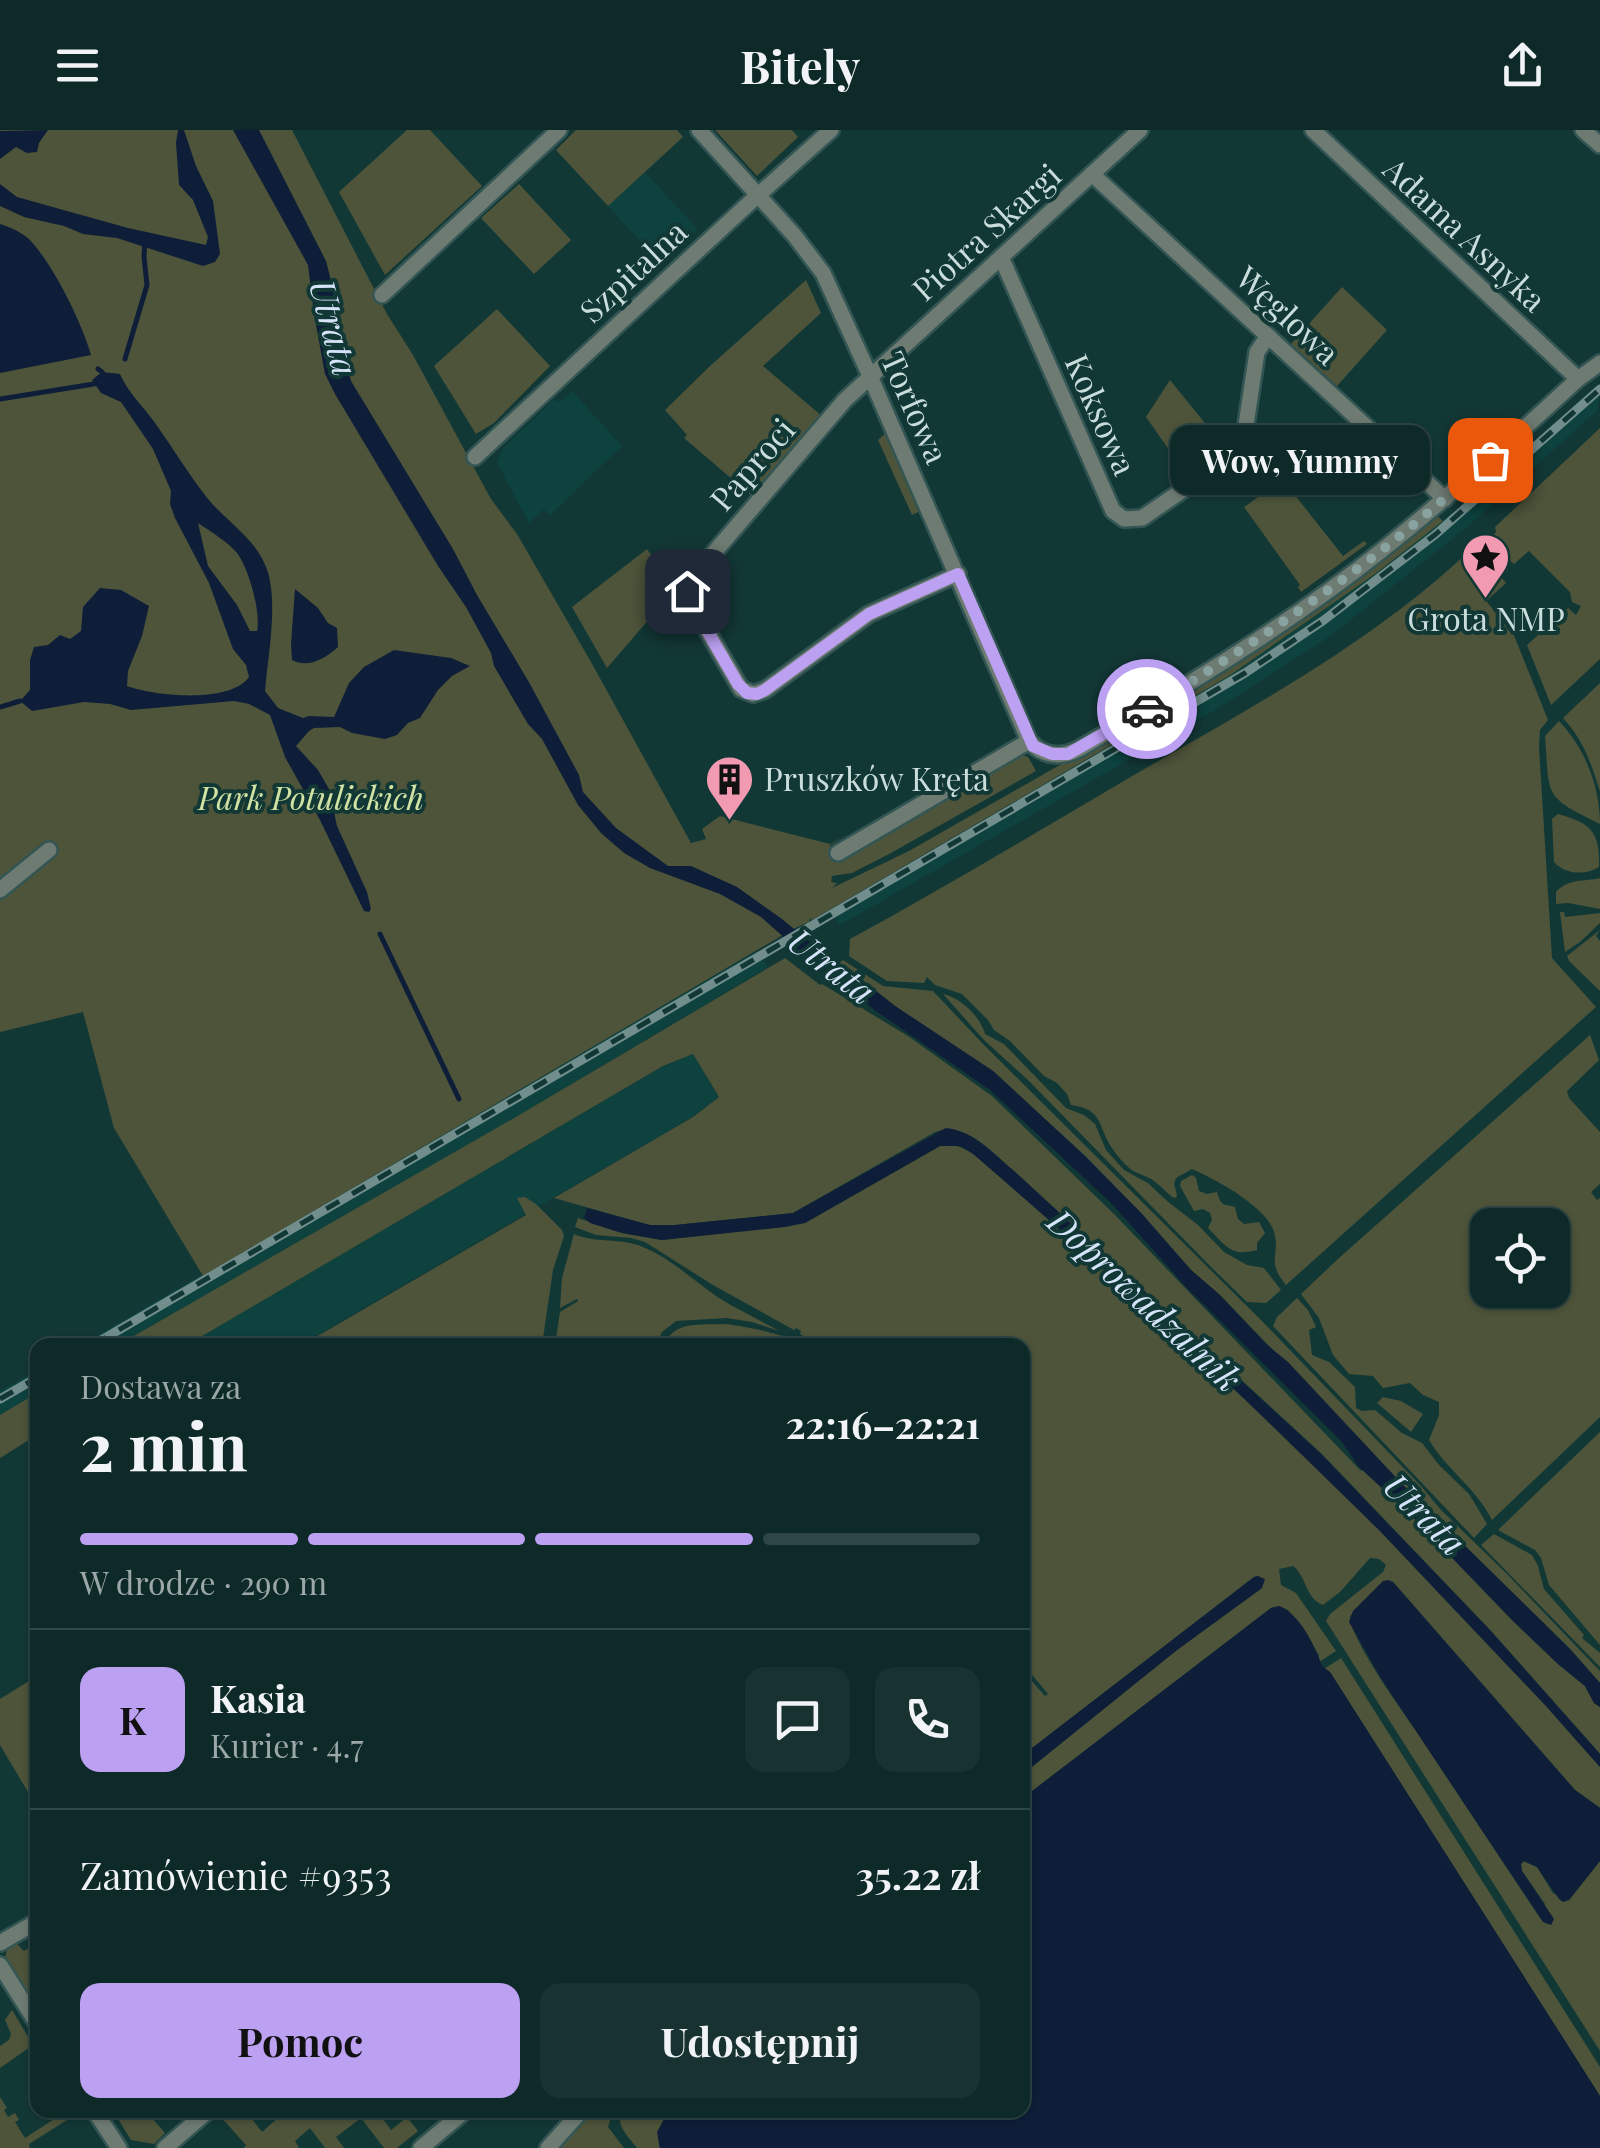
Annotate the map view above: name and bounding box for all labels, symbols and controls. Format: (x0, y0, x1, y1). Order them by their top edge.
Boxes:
text: Bitely (740, 35, 860, 95)
icon: menu (50, 38, 105, 93)
icon: share (1495, 38, 1550, 93)
street label: Adama Asnyka (1374, 146, 1556, 320)
street label: Piotra Skargi (902, 153, 1069, 309)
street label: Szpitalna (569, 209, 695, 331)
street label: Węglowa (1227, 255, 1350, 373)
water label: Utrata (300, 274, 371, 381)
street label: Torfowa (873, 344, 960, 470)
street label: Koksowa (1057, 347, 1148, 481)
street label: Paproci (699, 408, 803, 519)
pin (1448, 418, 1533, 503)
callout: Wow, Yummy (1170, 425, 1430, 495)
icon: bag (1463, 433, 1518, 488)
text: Wow, Yummy (1202, 438, 1398, 481)
place icon: Grota NMP (1460, 532, 1512, 600)
pin (645, 549, 730, 634)
icon: home (660, 564, 715, 619)
place label: Grota NMP (1407, 596, 1565, 639)
courier (1097, 659, 1197, 759)
icon: car (1120, 682, 1175, 737)
building icon: Pruszków Kręta (703, 754, 755, 822)
place label: Pruszków Kręta (764, 756, 989, 799)
park label: Park Potulickich (196, 775, 424, 818)
water label: Utrata (779, 916, 886, 1014)
water label: Doprowadzalnik (1037, 1196, 1252, 1401)
map controls (1470, 1208, 1570, 1308)
button: locate (1470, 1208, 1570, 1308)
text: Dostawa za (80, 1364, 241, 1407)
text: 22:16–22:21 (786, 1398, 980, 1449)
text: 2 min (80, 1401, 248, 1487)
water label: Utrata (1375, 1462, 1477, 1564)
text: W drodze · 290 m (80, 1560, 327, 1603)
button: chat (745, 1667, 850, 1772)
button: phone (875, 1667, 980, 1772)
text: Kasia (210, 1672, 306, 1723)
text: K (119, 1694, 146, 1745)
text: Kurier · 4.7 (210, 1723, 363, 1766)
text: Zamówienie #9353 (80, 1849, 392, 1900)
text: 35.22 zł (856, 1849, 980, 1900)
button: Pomoc (80, 1983, 520, 2098)
button: Udostępnij (540, 1983, 980, 2098)

